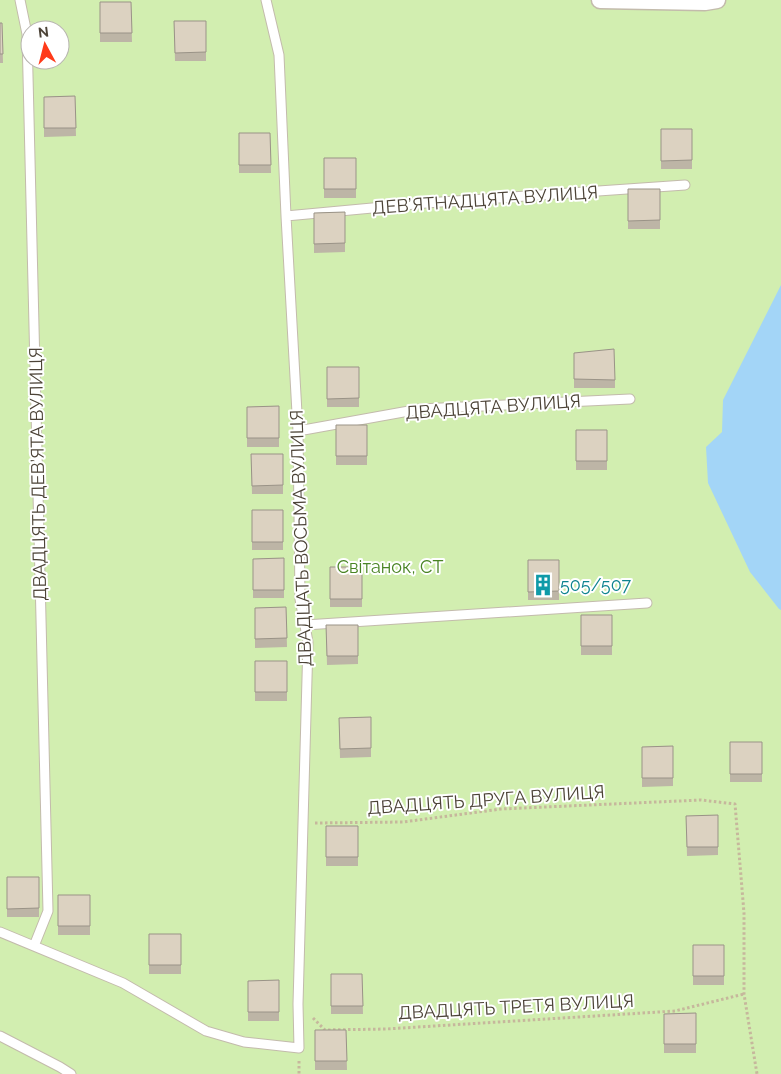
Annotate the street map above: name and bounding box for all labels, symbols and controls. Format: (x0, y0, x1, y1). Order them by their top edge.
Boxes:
north arrow (20, 20, 70, 70)
text: N (37, 24, 50, 41)
street label: ДЕВ’ЯТНАДЦЯТА ВУЛИЦЯ (371, 181, 599, 218)
street label: ДВАДЦЯТЬ ДЕВ’ЯТА ВУЛИЦЯ (25, 347, 50, 601)
street label: ДВАДЦЯТА ВУЛИЦЯ (404, 390, 581, 423)
street label: ДВАДЦАТЬ ВОСЬМА ВУЛИЦЯ (286, 409, 315, 667)
park label: Світанок, СТ (337, 556, 443, 577)
building icon: 505/507 (530, 572, 556, 598)
place label: 505/507 (560, 574, 632, 595)
street label: ДВАДЦЯТЬ ДРУГА ВУЛИЦЯ (367, 781, 605, 818)
street label: ДВАДЦЯТЬ ТРЕТЯ ВУЛИЦЯ (398, 990, 634, 1023)

